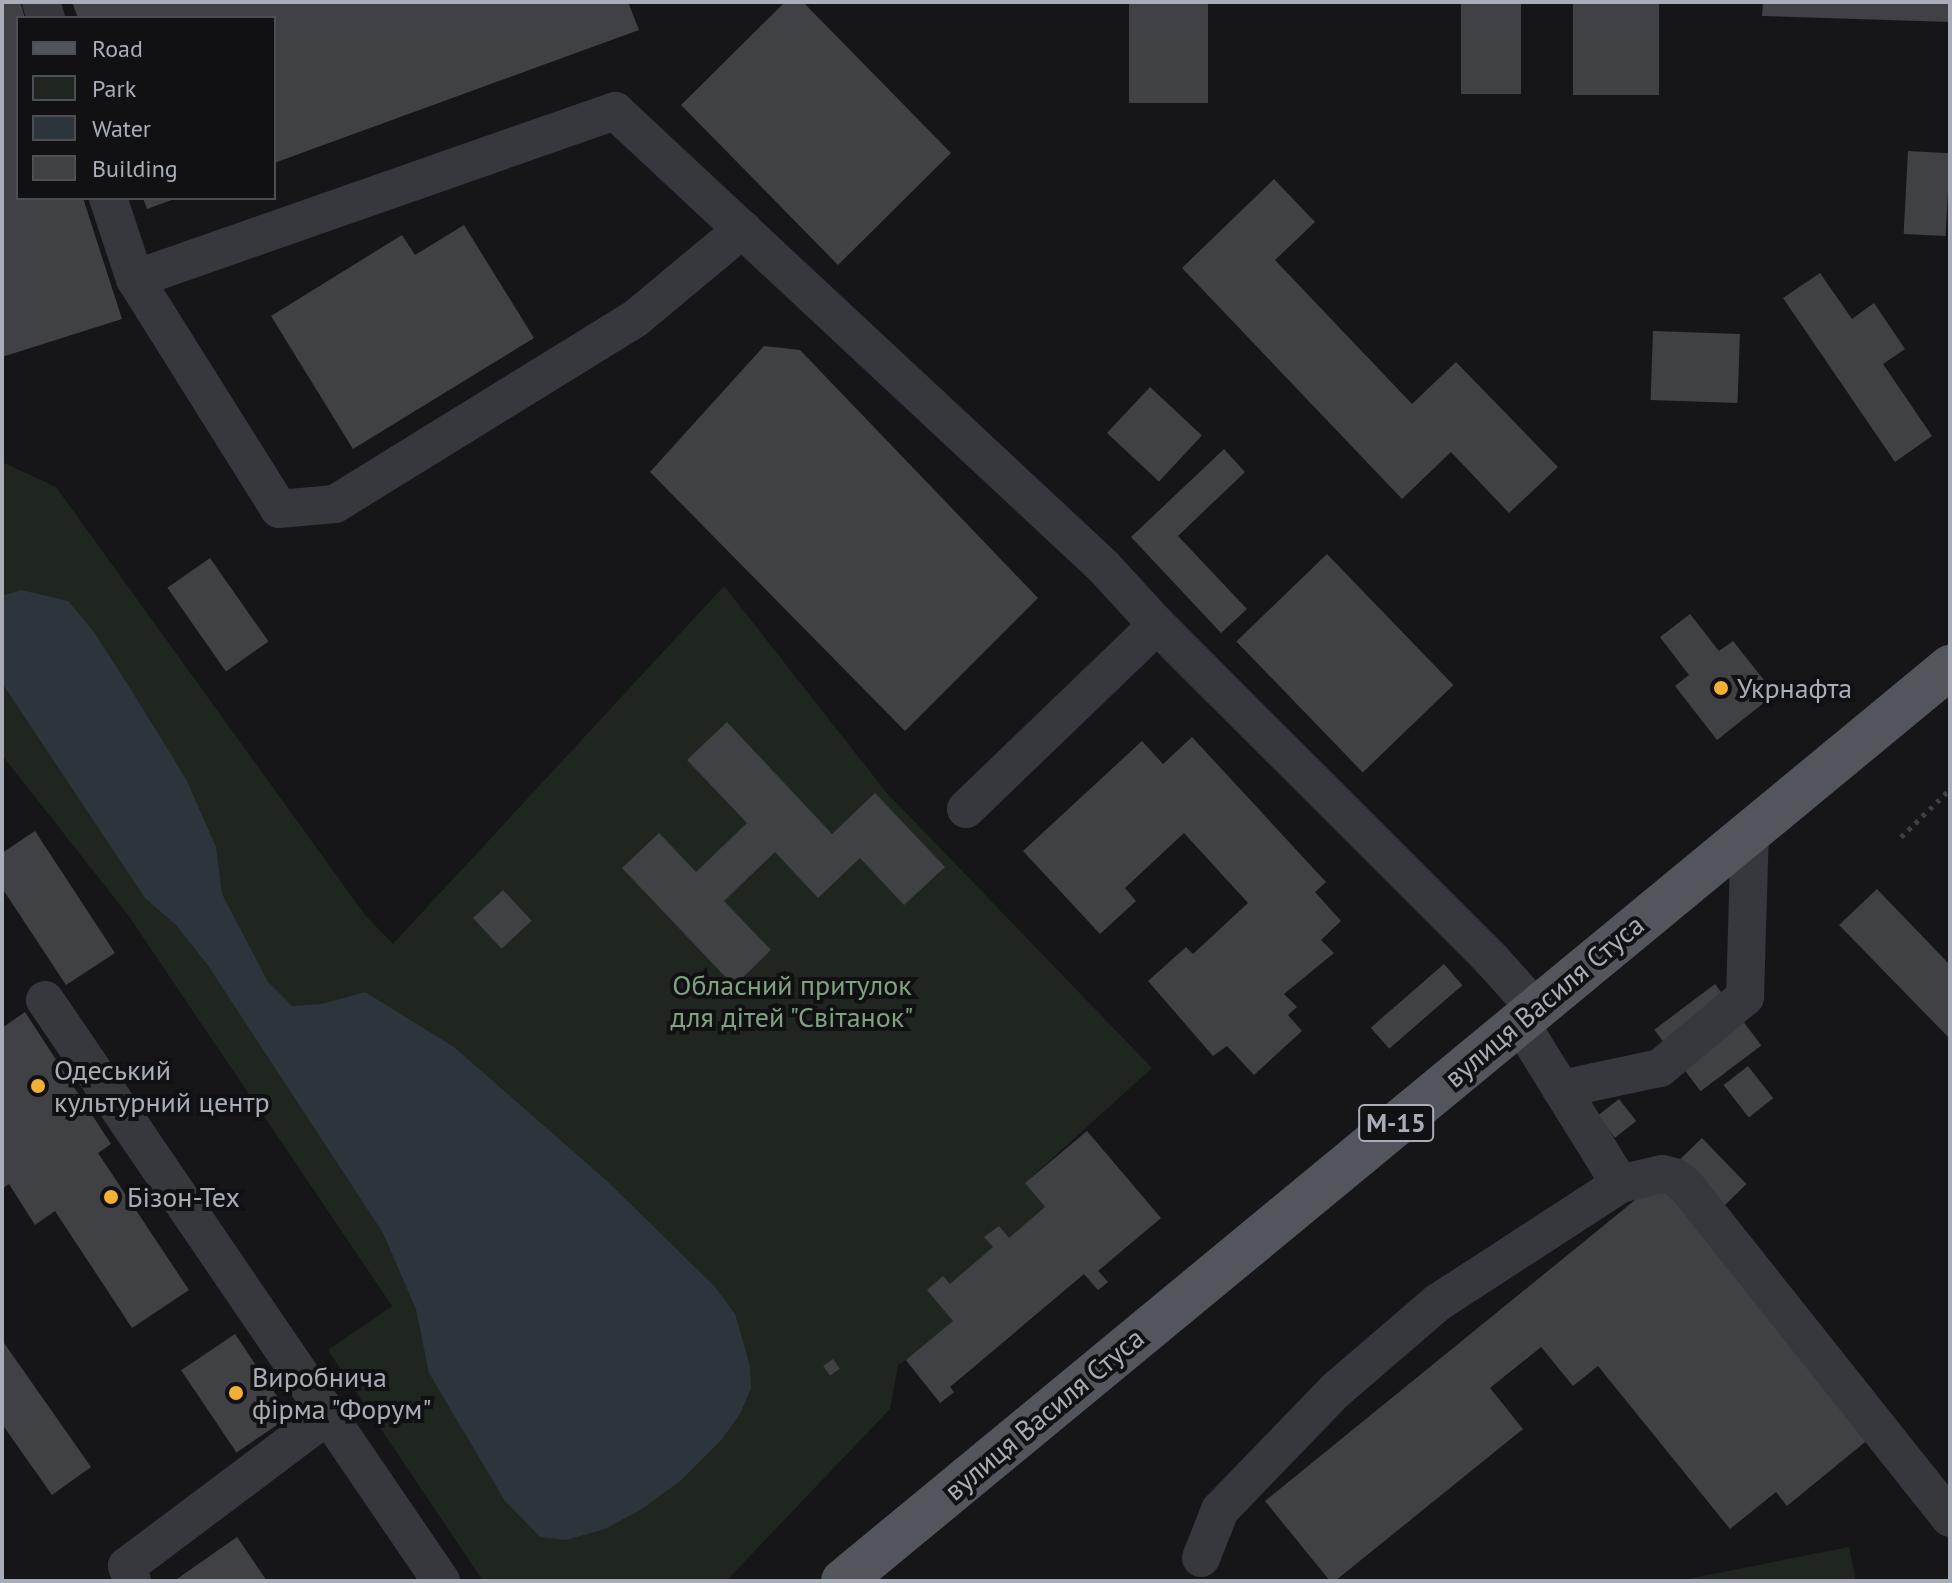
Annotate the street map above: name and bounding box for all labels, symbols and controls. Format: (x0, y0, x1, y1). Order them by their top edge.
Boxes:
legend (16, 16, 276, 200)
text: Road (92, 33, 143, 64)
text: Park (92, 73, 136, 104)
text: Water (92, 113, 151, 144)
text: Building (92, 153, 178, 184)
place label: Укрнафта (1737, 671, 1852, 705)
marker: Укрнафта (1712, 679, 1730, 697)
street label: вулиця Василя Стуса (1437, 908, 1651, 1094)
park label: Обласний притулок для дітей "Світанок" (670, 968, 914, 1034)
place label: Одеський культурний центр (54, 1053, 270, 1119)
marker: Одеський культурний центр (29, 1077, 47, 1095)
road number: М-15 (1358, 1101, 1434, 1145)
place label: Бізон-Тех (127, 1180, 240, 1214)
marker: Бізон-Тех (102, 1188, 120, 1206)
street label: вулиця Василя Стуса (937, 1321, 1151, 1507)
place label: Виробнича фірма "Форум" (252, 1360, 434, 1426)
marker: Виробнича фірма "Форум" (227, 1384, 245, 1402)

